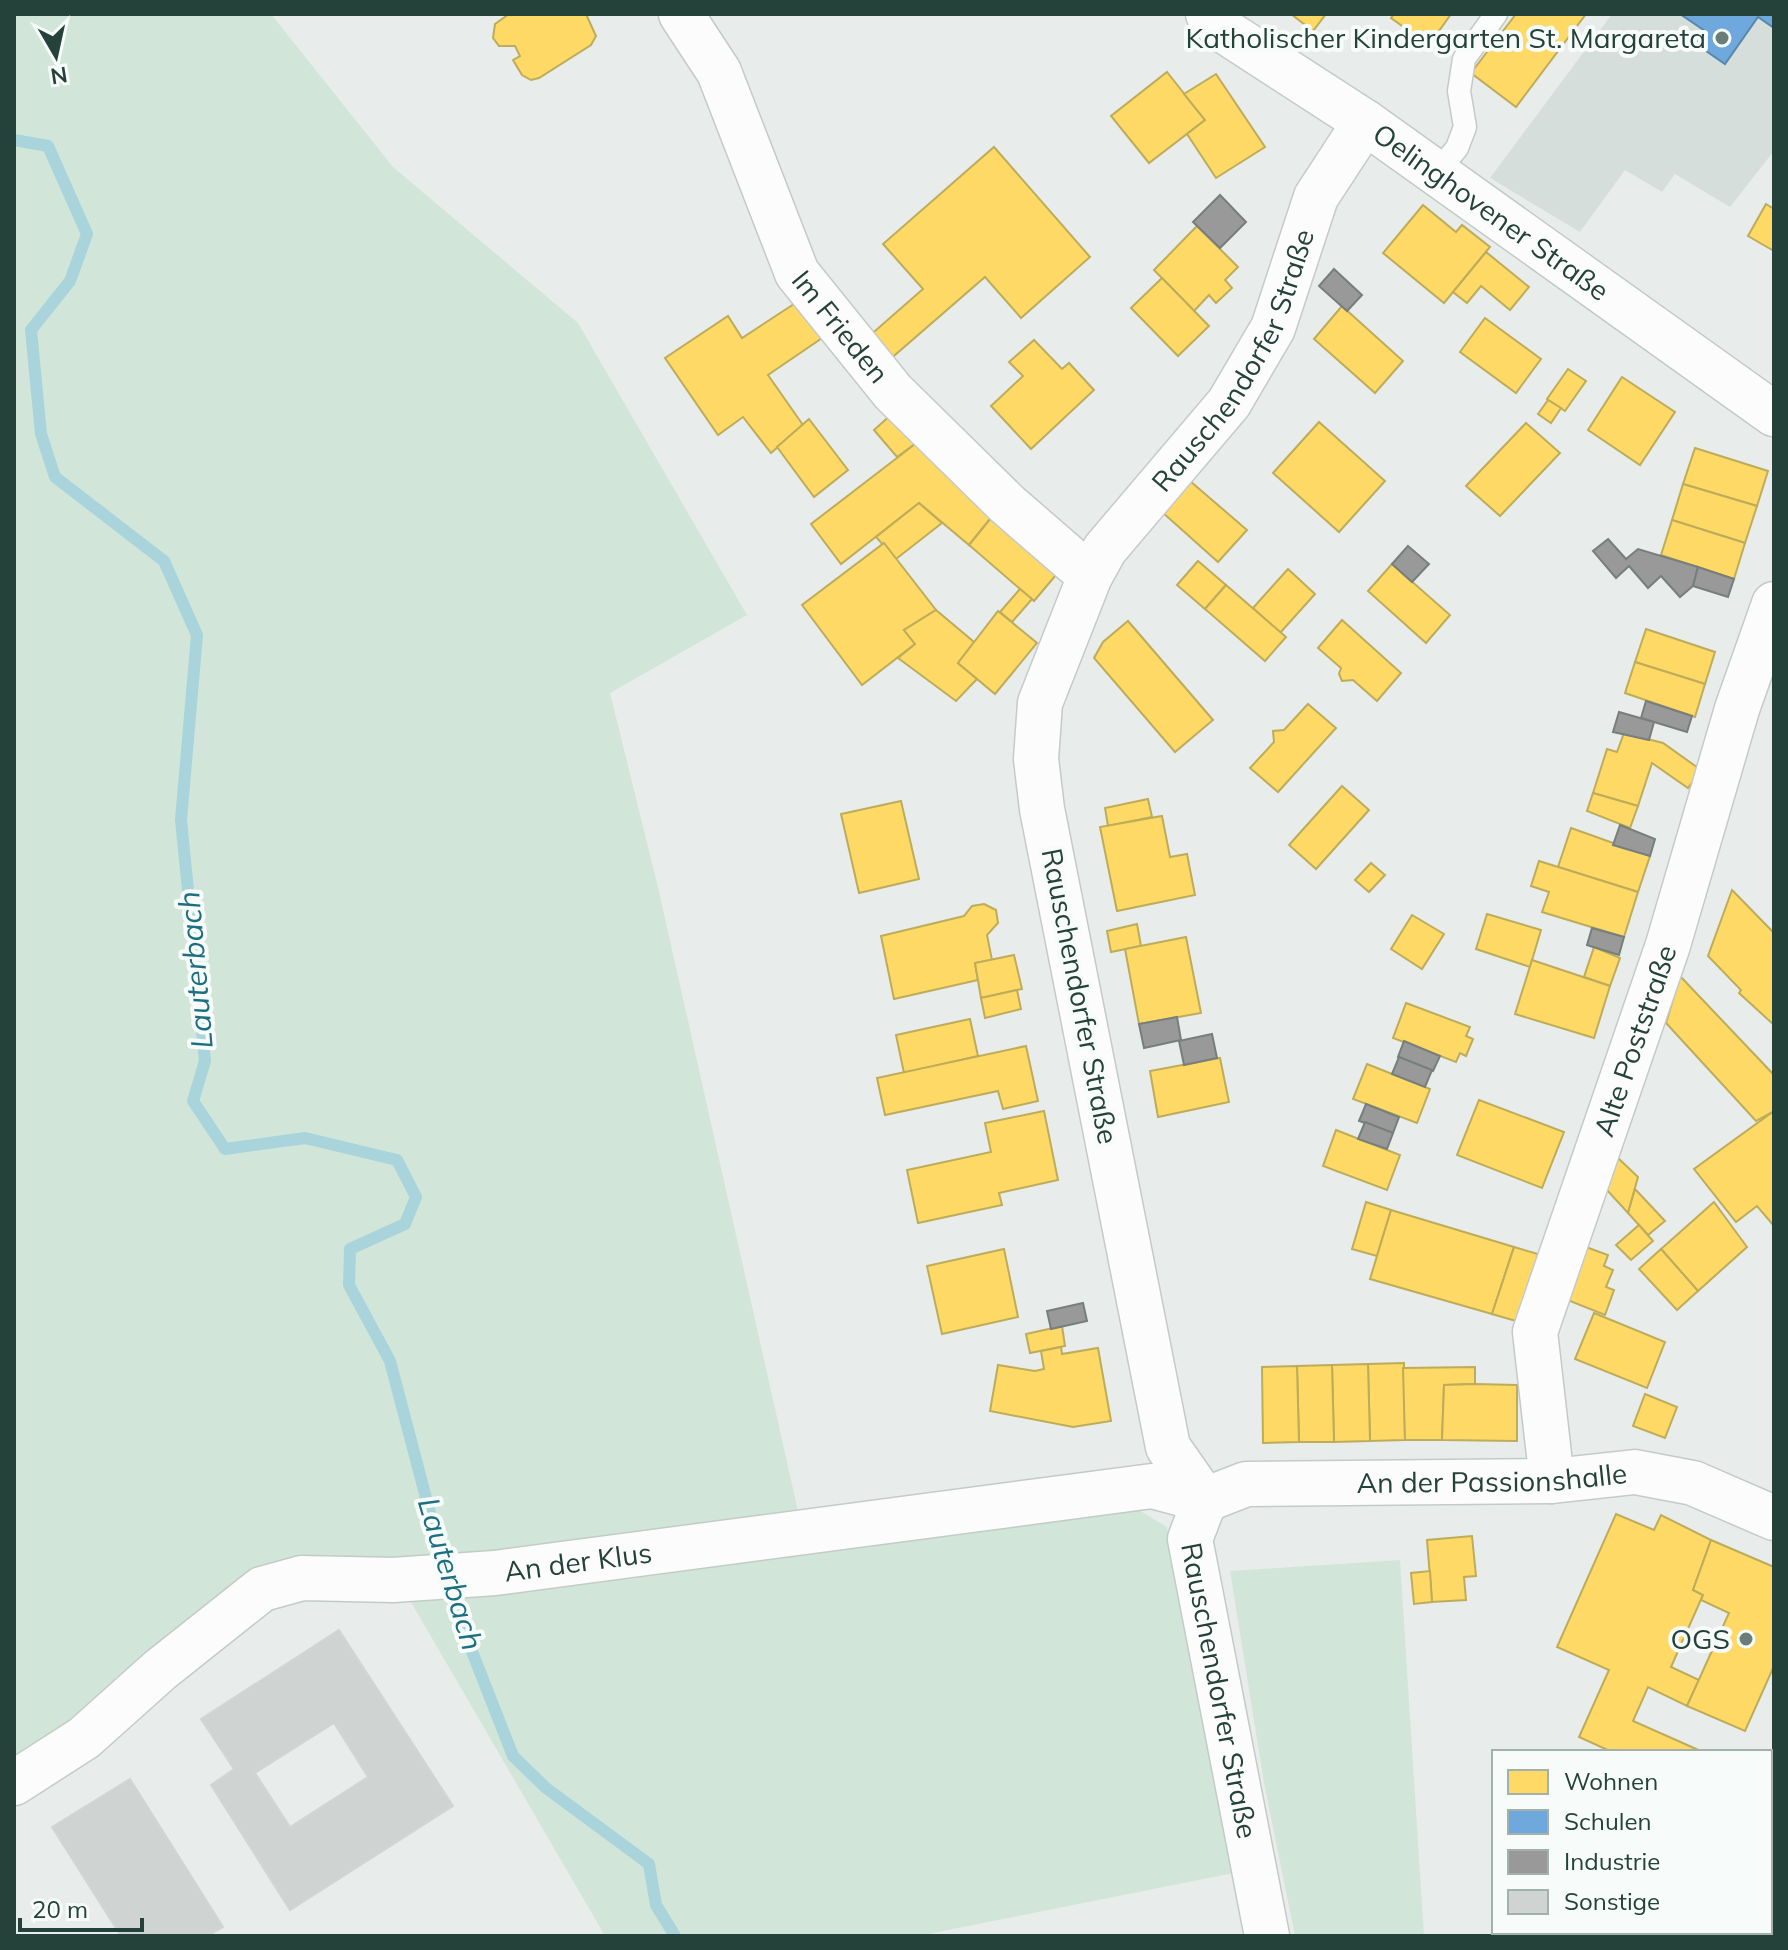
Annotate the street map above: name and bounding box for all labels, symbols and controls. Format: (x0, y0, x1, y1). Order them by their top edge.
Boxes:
north arrow (16, 16, 96, 96)
place label: Katholischer Kindergarten St. Margareta (1185, 20, 1706, 55)
marker: Katholischer Kindergarten St. Margareta (1713, 29, 1731, 47)
text: N (49, 61, 70, 91)
street label: Oelinghovener Straße (1366, 115, 1616, 308)
street label: Rauschendorfer Straße (1144, 225, 1321, 498)
street label: Im Frieden (785, 263, 897, 390)
street label: Rauschendorfer Straße (1035, 845, 1126, 1147)
water label: Lauterbach (169, 890, 221, 1050)
street label: Alte Poststraße (1586, 940, 1684, 1141)
street label: An der Passionshalle (1356, 1455, 1629, 1500)
water label: Lauterbach (410, 1493, 492, 1655)
street label: An der Klus (502, 1534, 654, 1589)
street label: Rauschendorfer Straße (1174, 1539, 1266, 1841)
place label: OGS (1670, 1621, 1730, 1656)
marker: OGS (1737, 1630, 1755, 1648)
legend (1492, 1750, 1772, 1934)
text: Wohnen (1564, 1766, 1658, 1796)
text: Schulen (1564, 1806, 1652, 1836)
text: Industrie (1564, 1846, 1660, 1876)
scale bar (20, 1882, 142, 1932)
text: Sonstige (1564, 1886, 1660, 1916)
text: 20 m (32, 1894, 88, 1924)

